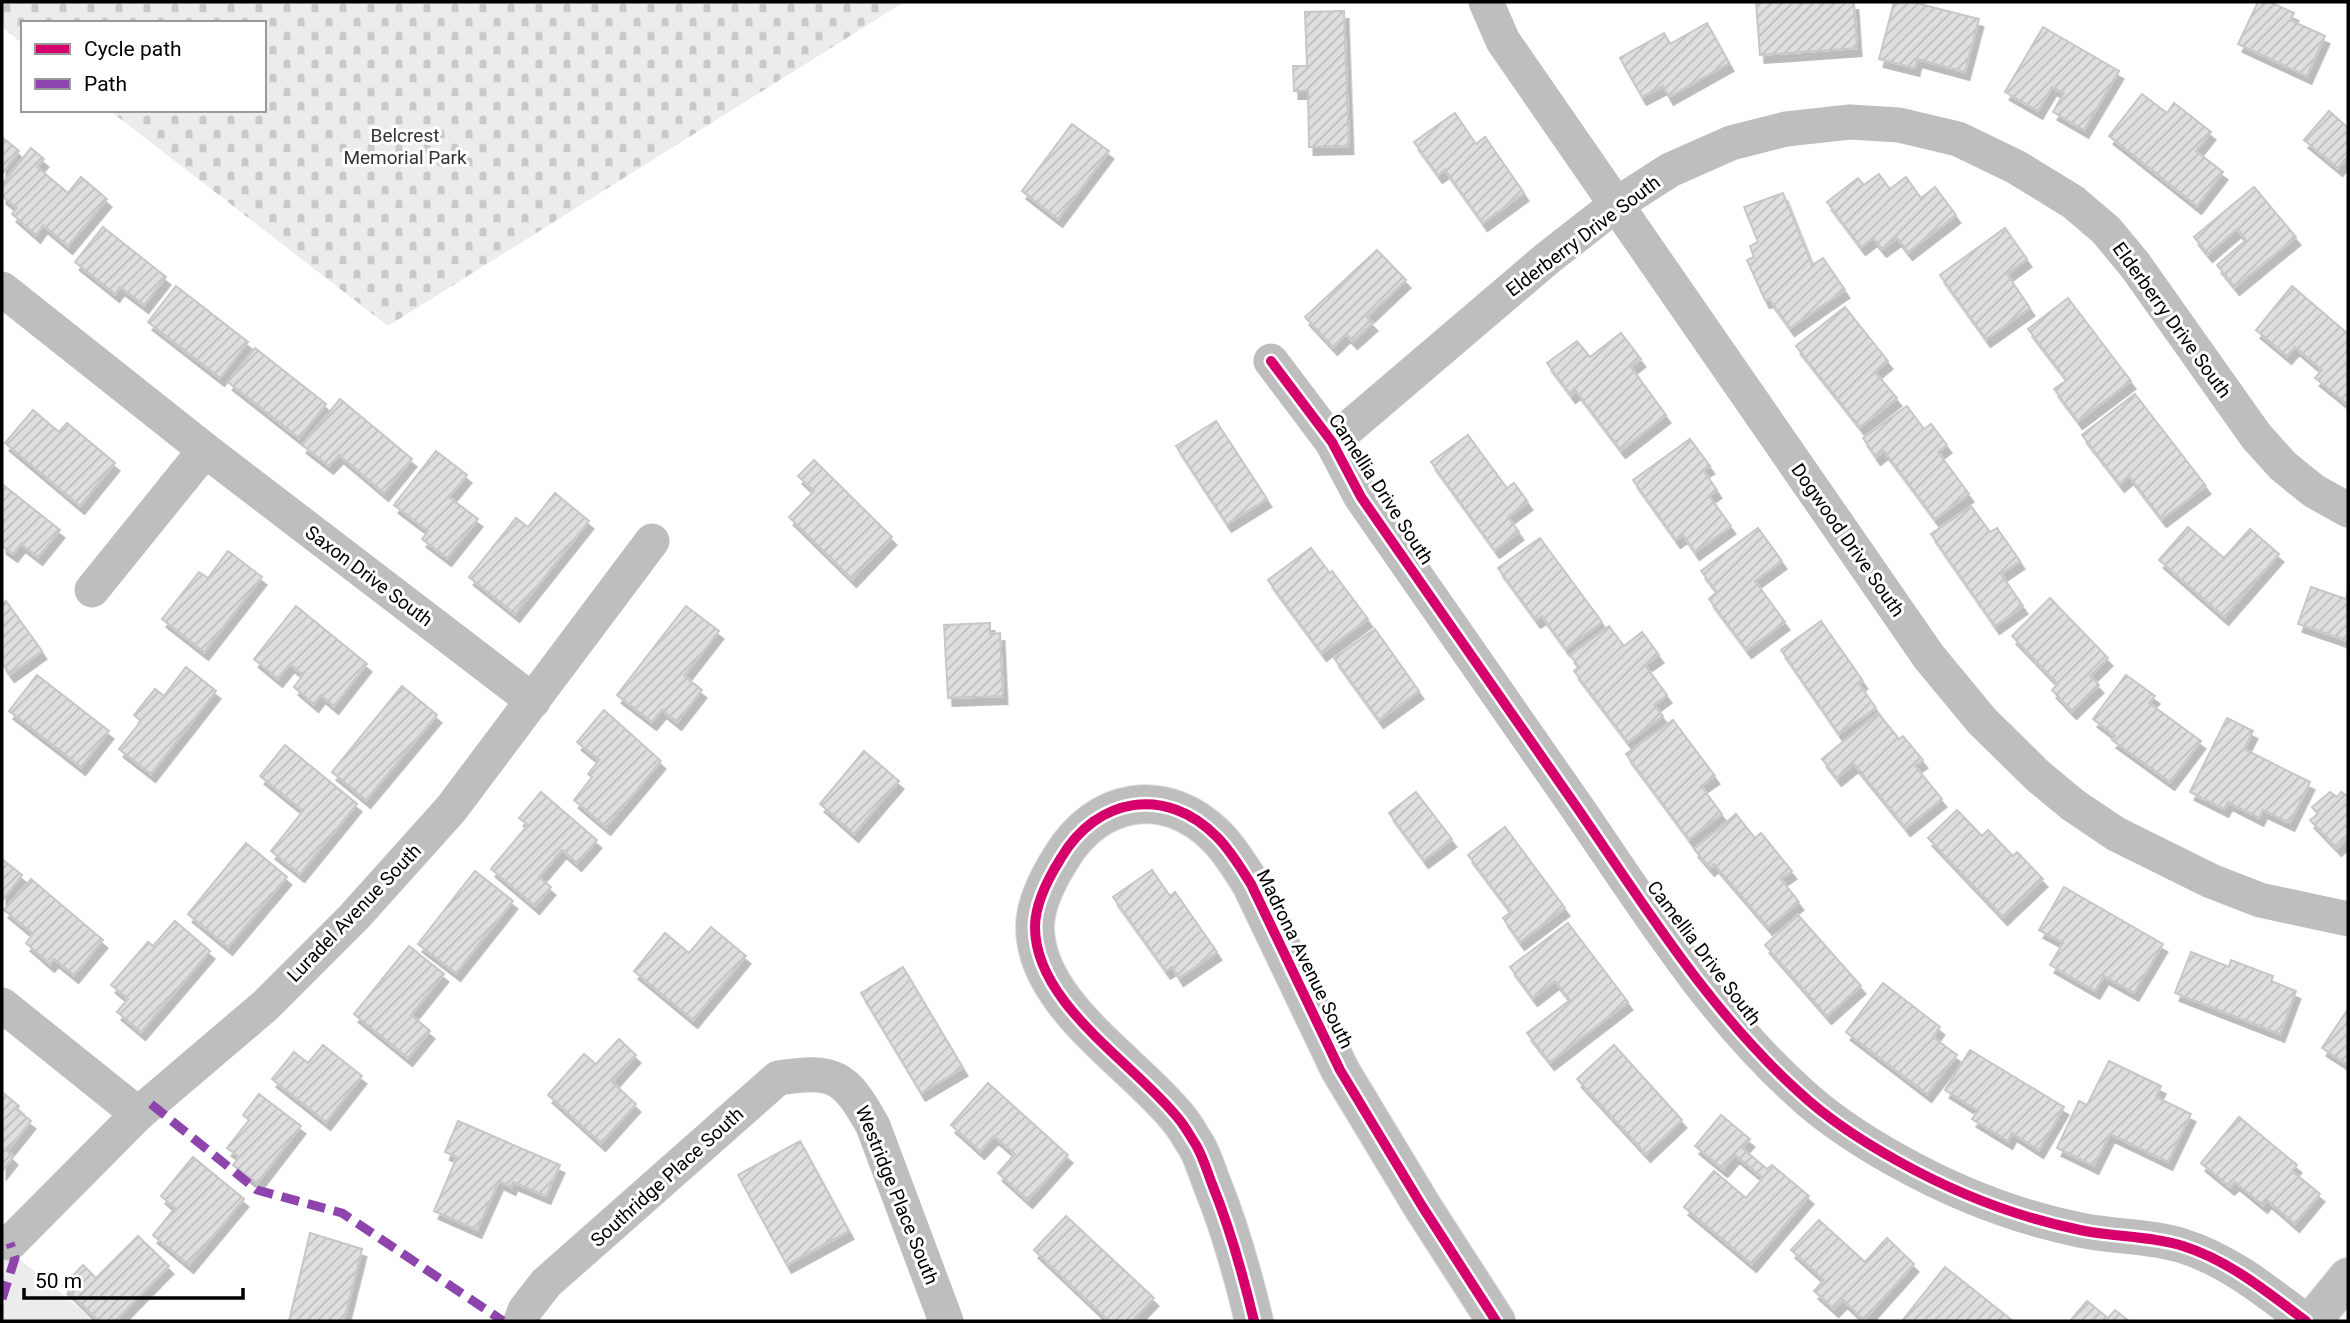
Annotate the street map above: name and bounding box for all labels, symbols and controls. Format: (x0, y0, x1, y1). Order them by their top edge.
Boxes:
legend (21, 21, 266, 112)
text: Cycle path (84, 37, 182, 61)
text: Path (84, 72, 127, 96)
park label: Belcrest Memorial Park (343, 124, 467, 169)
street label: Elderberry Drive South (1501, 171, 1665, 301)
street label: Elderberry Drive South (2108, 238, 2236, 402)
street label: Camellia Drive South (1324, 409, 1438, 569)
street label: Dogwood Drive South (1786, 459, 1910, 621)
street label: Saxon Drive South (301, 521, 437, 631)
street label: Luradel Avenue South (282, 839, 426, 987)
street label: Madrona Avenue South (1252, 866, 1358, 1052)
street label: Camellia Drive South (1642, 876, 1766, 1030)
street label: Southridge Place South (586, 1102, 748, 1252)
street label: Westridge Place South (851, 1102, 943, 1288)
scale bar (24, 1256, 243, 1300)
text: 50 m (35, 1269, 82, 1293)

